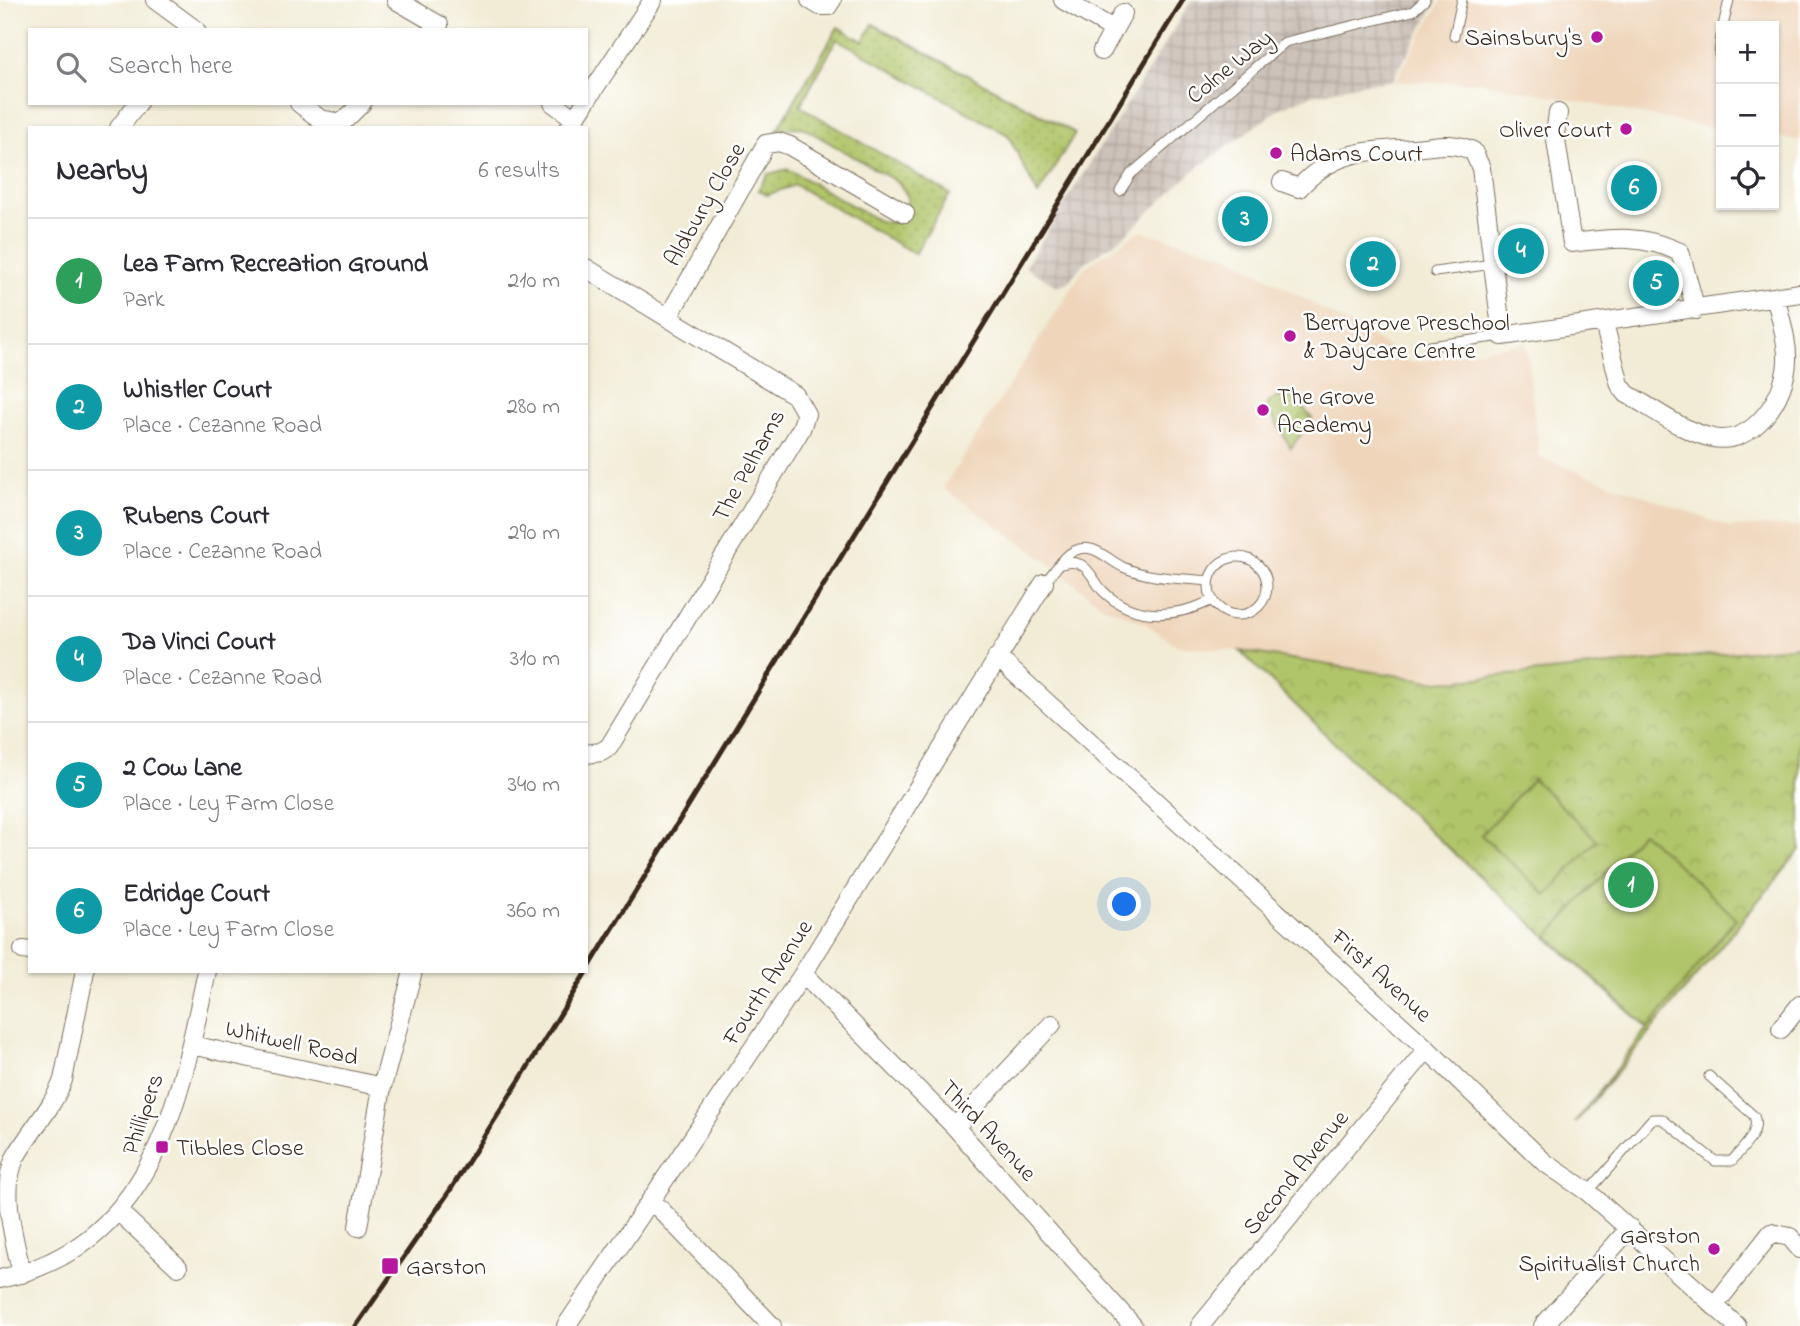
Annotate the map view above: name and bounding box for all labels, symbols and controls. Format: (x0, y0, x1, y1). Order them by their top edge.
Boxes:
map controls (1716, 21, 1779, 210)
button: + (1716, 21, 1779, 84)
street label: Colne Way (1180, 22, 1282, 115)
place label: Sainsbury's (1464, 22, 1583, 58)
search box (28, 28, 588, 105)
marker: Sainsbury's (1589, 29, 1605, 45)
icon: search (52, 48, 90, 86)
text: Search here (108, 48, 233, 86)
button: − (1716, 84, 1779, 147)
place label: Oliver Court (1499, 114, 1612, 149)
marker: Oliver Court (1618, 121, 1634, 137)
street label: Aldbury Close (656, 137, 757, 274)
place label: Adams Court (1290, 138, 1423, 173)
marker: Adams Court (1268, 145, 1284, 161)
button: locate (1716, 147, 1779, 210)
text: Nearby (56, 150, 148, 194)
text: 6 results (479, 155, 560, 188)
pin: 6 (1611, 162, 1657, 214)
pin: 3 (1222, 193, 1268, 245)
pin: 4 (1498, 225, 1544, 277)
pin: 2 (1350, 238, 1396, 290)
text: Lea Farm Recreation Ground (123, 246, 428, 284)
pin: 5 (1633, 257, 1679, 309)
text: 1 (75, 265, 83, 298)
text: 210 m (508, 265, 560, 298)
text: Park (123, 284, 165, 317)
place label: Berrygrove Preschool & Daycare Centre (1303, 307, 1510, 371)
marker: Berrygrove Preschool & Daycare Centre (1282, 328, 1298, 344)
text: Whistler Court (123, 372, 272, 410)
place label: The Grove Academy (1277, 381, 1375, 445)
text: 2 (73, 391, 85, 424)
text: 280 m (506, 391, 560, 424)
marker: The Grove Academy (1255, 402, 1271, 418)
street label: The Pelhams (705, 403, 796, 529)
text: Place · Cezanne Road (123, 410, 322, 443)
text: Rubens Court (123, 498, 269, 536)
text: 3 (74, 517, 84, 550)
text: 290 m (508, 517, 560, 550)
text: Place · Cezanne Road (123, 536, 322, 569)
text: Da Vinci Court (123, 624, 276, 662)
text: 4 (74, 643, 84, 676)
text: 310 m (510, 643, 560, 676)
text: Place · Cezanne Road (123, 662, 322, 695)
text: 2 Cow Lane (123, 750, 242, 788)
text: 5 (72, 769, 86, 802)
text: 340 m (507, 769, 560, 802)
text: Place · Ley Farm Close (123, 788, 334, 821)
pin: 1 (1608, 859, 1654, 911)
text: Edridge Court (123, 876, 270, 914)
your location (1107, 887, 1141, 921)
text: 6 (74, 895, 84, 928)
text: 360 m (507, 895, 560, 928)
street label: Fourth Avenue (715, 913, 823, 1054)
text: Place · Ley Farm Close (123, 914, 334, 947)
street label: First Avenue (1321, 921, 1439, 1032)
street label: Whitwell Road (222, 1012, 362, 1077)
street label: Phillipers (114, 1069, 175, 1160)
street label: Third Avenue (931, 1073, 1044, 1191)
street label: Second Avenue (1235, 1103, 1359, 1244)
place label: Tibbles Close (176, 1132, 304, 1167)
marker: Tibbles Close (154, 1139, 170, 1155)
place label: Garston Spiritualist Church (1518, 1220, 1700, 1283)
marker: Garston Spiritualist Church (1706, 1241, 1722, 1257)
place label: Garston (406, 1251, 486, 1286)
marker: Garston (380, 1256, 400, 1276)

